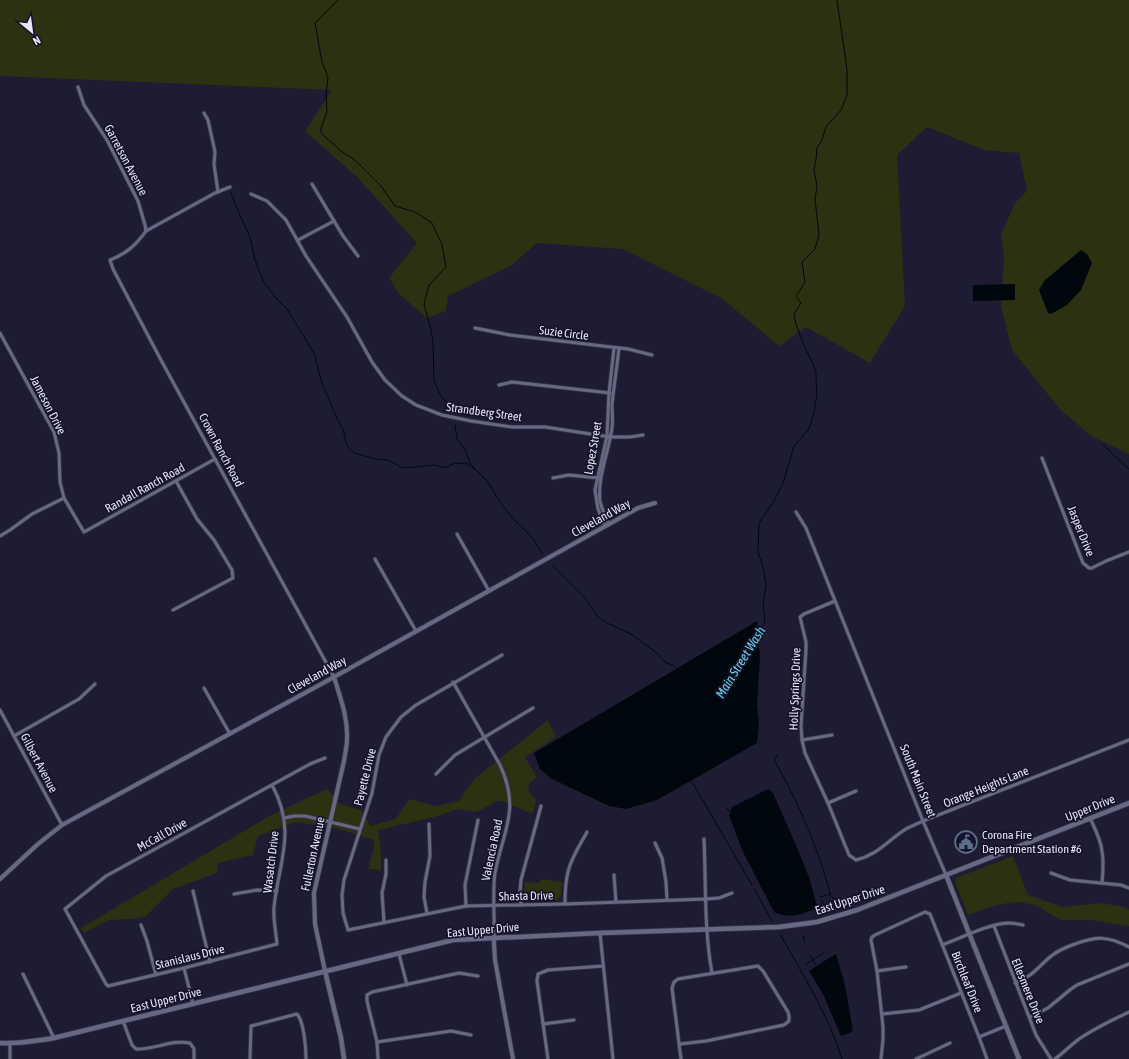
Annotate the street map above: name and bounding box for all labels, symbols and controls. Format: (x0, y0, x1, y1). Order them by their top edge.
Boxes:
north arrow (12, 12, 52, 52)
text: N (31, 34, 43, 48)
street label: Garretson Avenue (101, 122, 151, 198)
street label: Suzie Circle (538, 323, 590, 343)
street label: Jameson Drive (27, 373, 69, 437)
street label: Strandberg Street (445, 400, 523, 424)
street label: Crown Ranch Road (196, 411, 246, 489)
street label: Lopez Street (581, 420, 605, 476)
street label: Randall Ranch Road (103, 460, 187, 516)
street label: Cleveland Way (569, 496, 633, 540)
street label: Jasper Drive (1065, 504, 1097, 558)
water label: Main Street Wash (712, 623, 769, 701)
street label: Holly Springs Drive (787, 647, 803, 731)
street label: Cleveland Way (285, 653, 349, 697)
street label: Gilbert Avenue (18, 731, 60, 795)
street label: South Main Street (897, 742, 939, 820)
street label: Payette Drive (351, 747, 379, 807)
street label: Orange Heights Lane (941, 764, 1031, 810)
street label: Upper Drive (1063, 792, 1117, 824)
street label: McCall Drive (135, 816, 189, 854)
street label: Fullerton Avenue (298, 816, 328, 892)
street label: Valencia Road (479, 818, 505, 882)
place label: Corona Fire Department Station #6 (982, 828, 1082, 856)
public building icon: Corona Fire Department Station #6 (953, 829, 979, 855)
street label: Wasatch Drive (260, 830, 282, 894)
street label: East Upper Drive (813, 882, 887, 918)
street label: Shasta Drive (499, 889, 553, 903)
street label: East Upper Drive (446, 920, 520, 940)
street label: Stanislaus Drive (154, 942, 226, 972)
street label: Birchleaf Drive (948, 949, 986, 1015)
street label: Ellesmere Drive (1009, 956, 1047, 1026)
street label: East Upper Drive (129, 984, 203, 1016)

